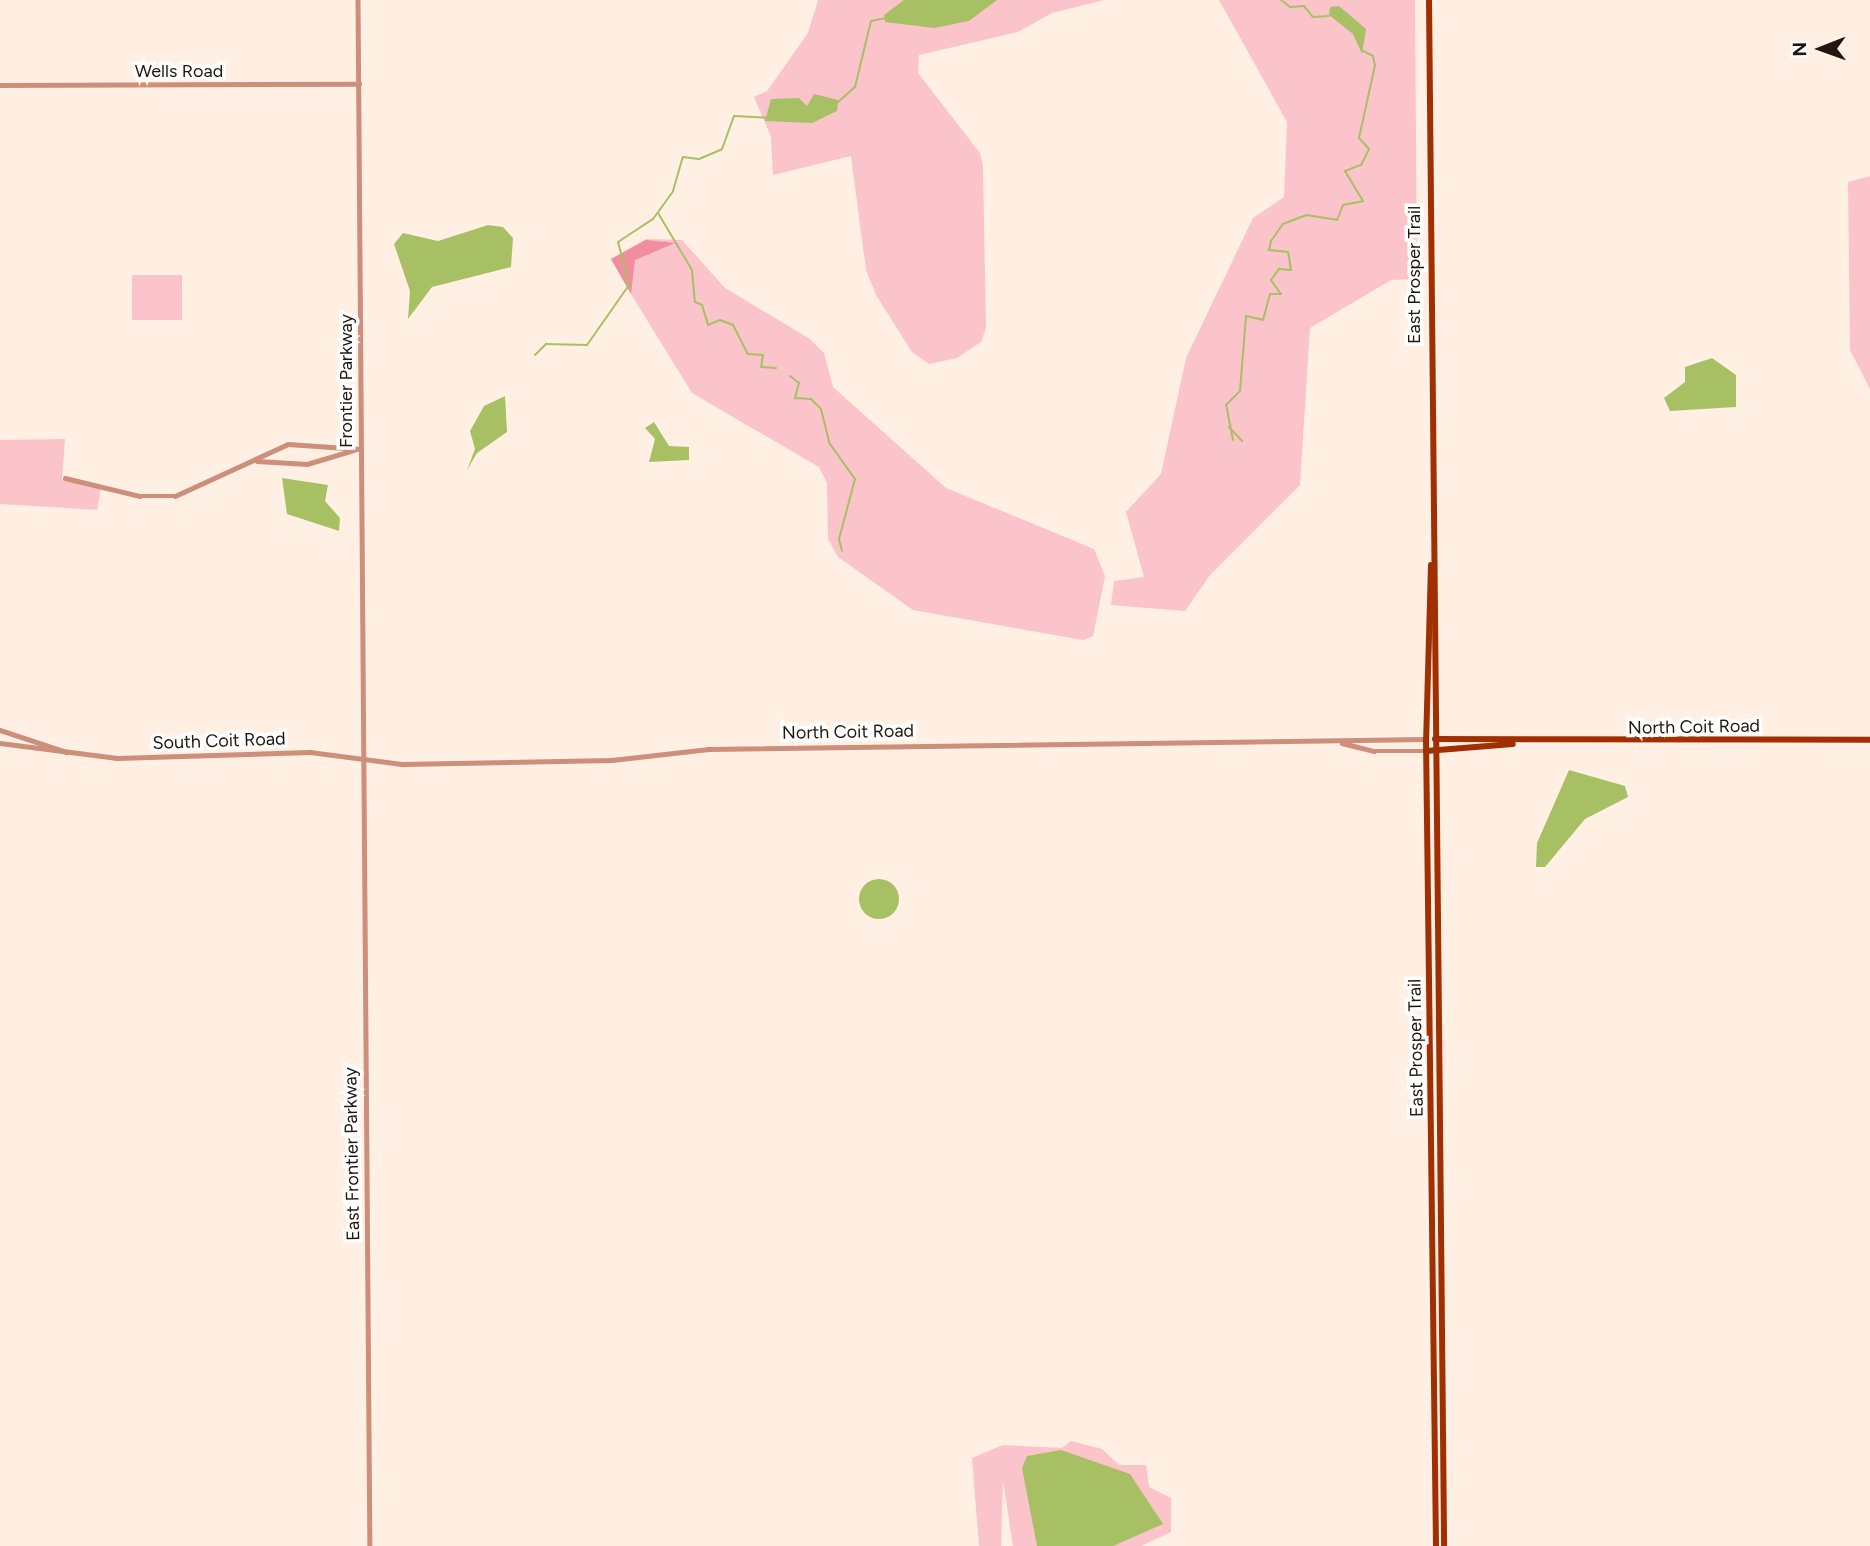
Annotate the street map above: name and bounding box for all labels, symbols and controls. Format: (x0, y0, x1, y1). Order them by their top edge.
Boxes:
north arrow (1786, 14, 1856, 84)
text: N (1788, 42, 1811, 57)
street label: Wells Road (135, 60, 223, 82)
street label: East Prosper Trail (1403, 206, 1425, 344)
street label: Frontier Parkway (335, 314, 357, 448)
street label: North Coit Road (1628, 715, 1760, 739)
street label: North Coit Road (782, 720, 914, 744)
street label: South Coit Road (152, 728, 286, 754)
street label: East Prosper Trail (1404, 979, 1428, 1117)
street label: East Frontier Parkway (340, 1067, 364, 1241)

